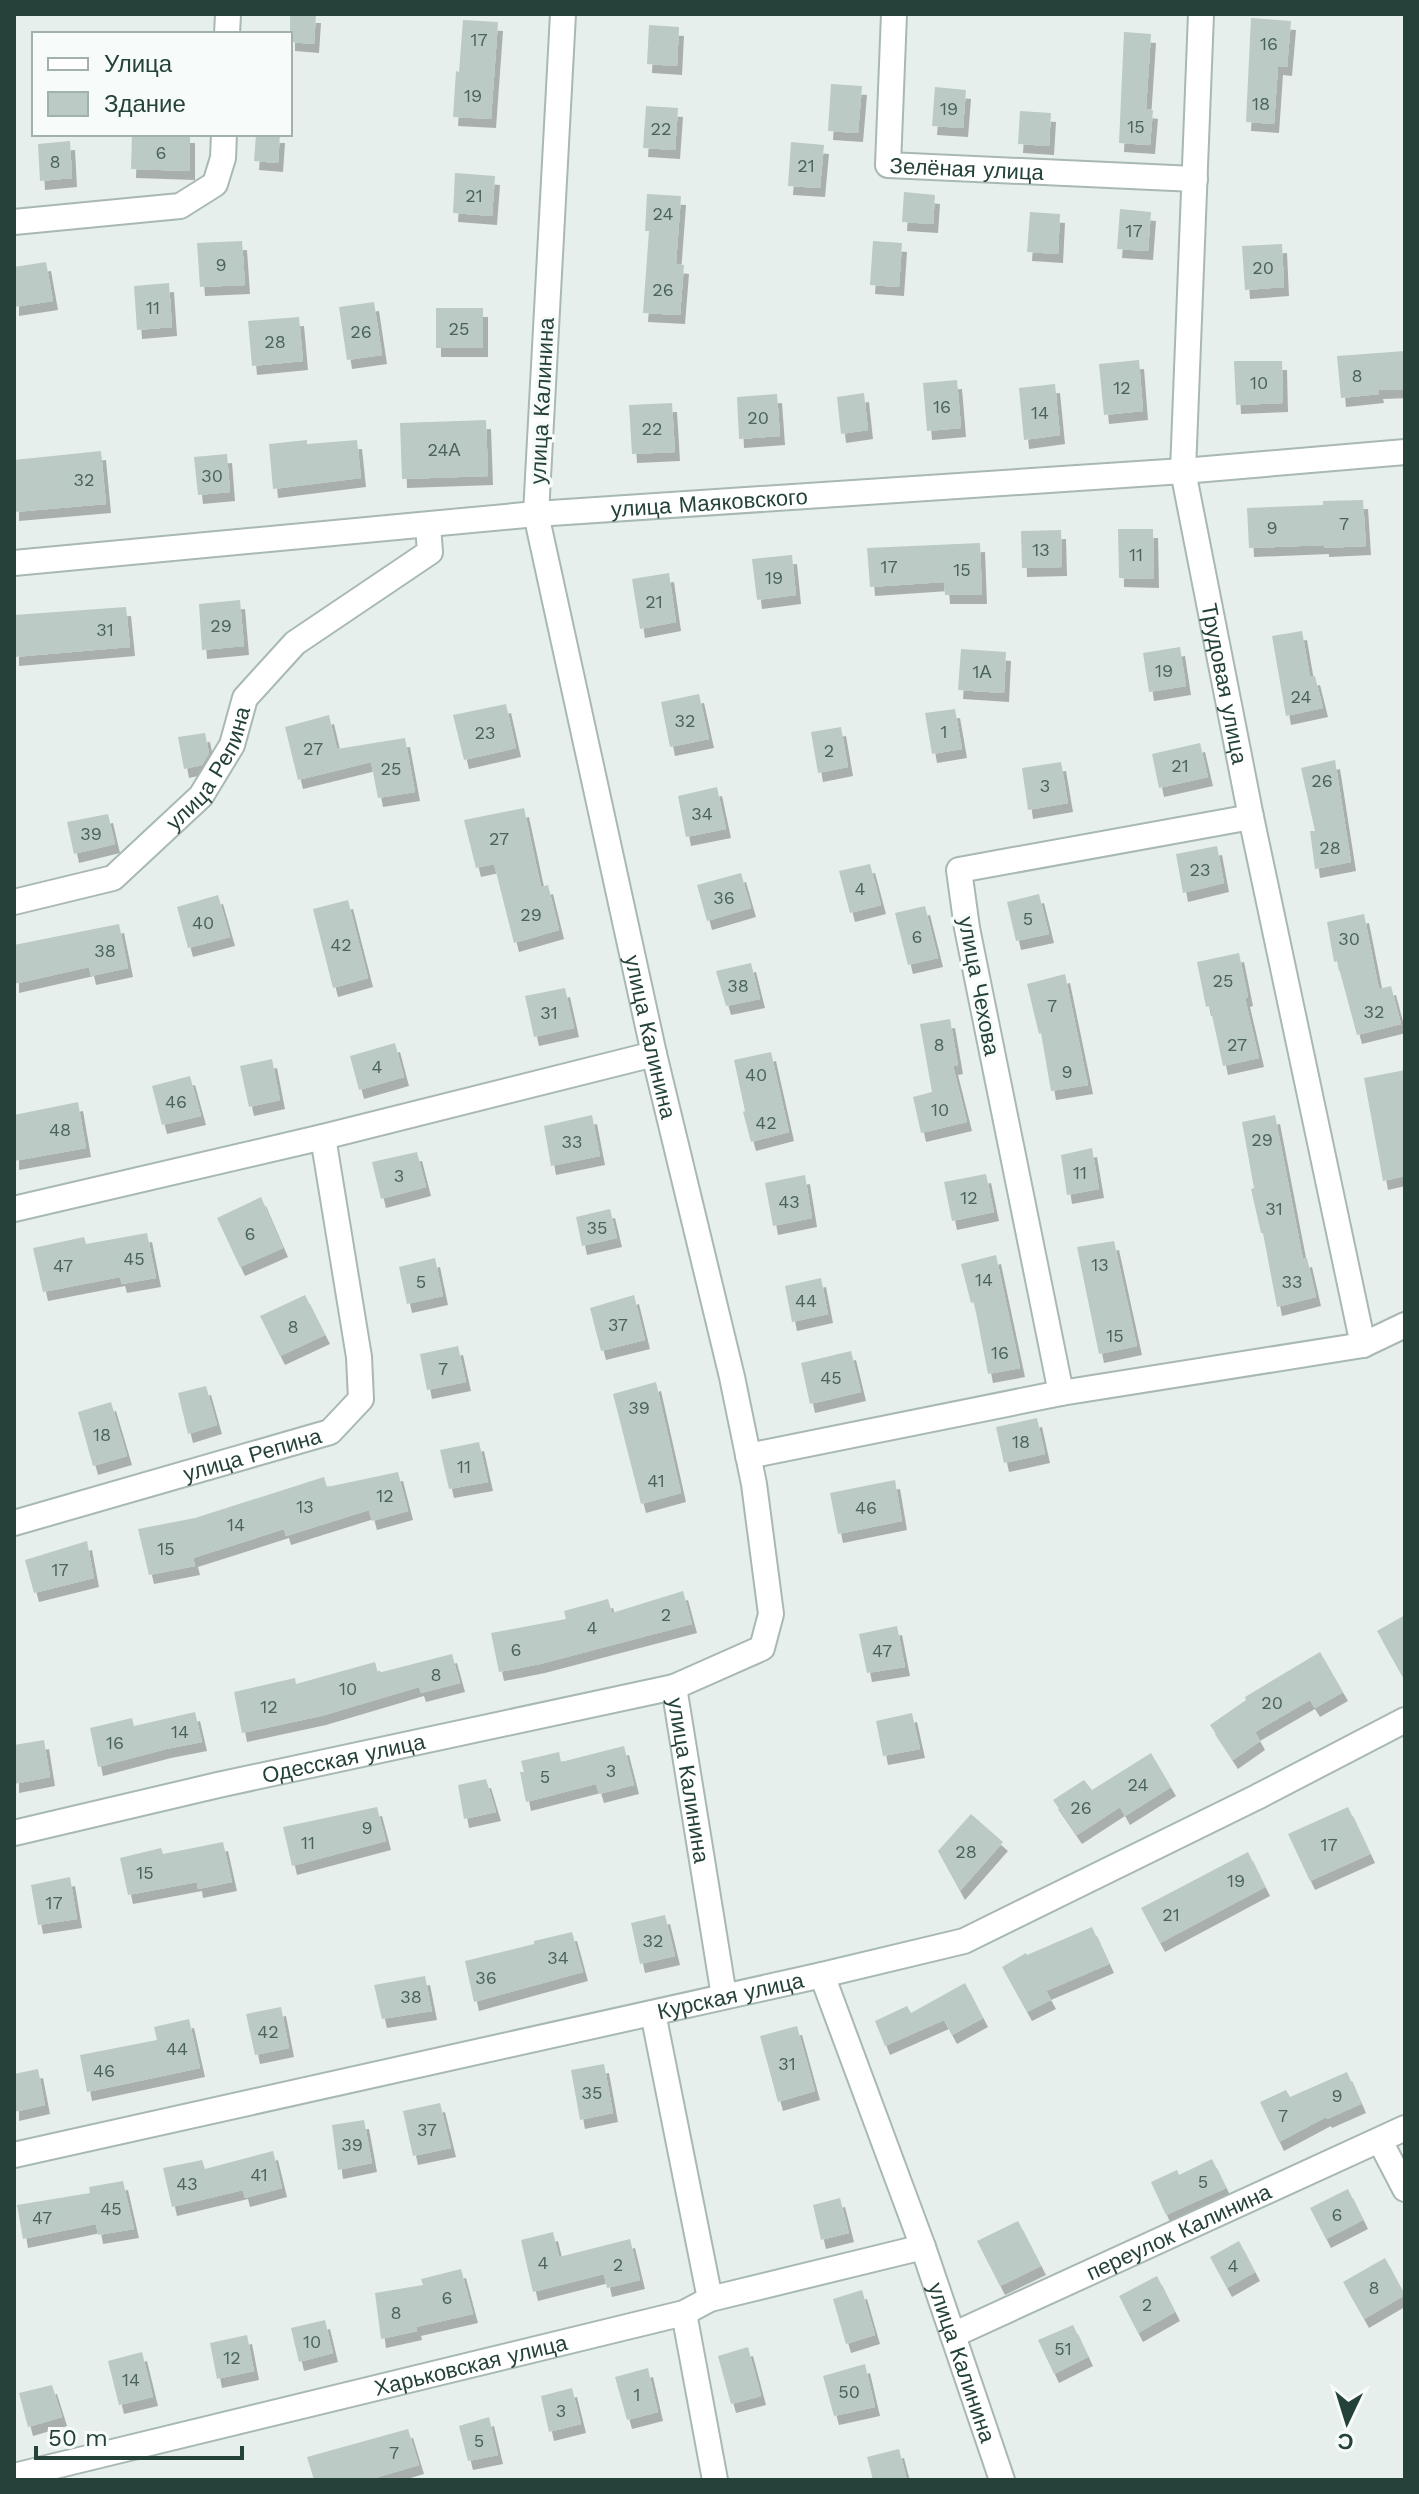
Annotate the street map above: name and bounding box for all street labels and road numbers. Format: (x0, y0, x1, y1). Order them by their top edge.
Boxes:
street label: Зелёная улица (889, 153, 1045, 185)
street label: улица Калинина (525, 316, 559, 485)
street label: улица Маяковского (610, 483, 809, 521)
street label: Трудовая улица (1197, 601, 1253, 767)
street label: улица Репина (161, 703, 255, 835)
street label: улица Чехова (953, 914, 1005, 1058)
street label: улица Калинина (620, 953, 682, 1122)
street label: улица Репина (180, 1422, 325, 1486)
street label: улица Калинина (663, 1696, 715, 1865)
street label: Одесская улица (260, 1728, 428, 1788)
street label: Курская улица (655, 1967, 807, 2024)
street label: переулок Калинина (1082, 2178, 1276, 2285)
street label: улица Калинина (923, 2279, 1001, 2446)
street label: Харьковская улица (372, 2329, 570, 2400)

